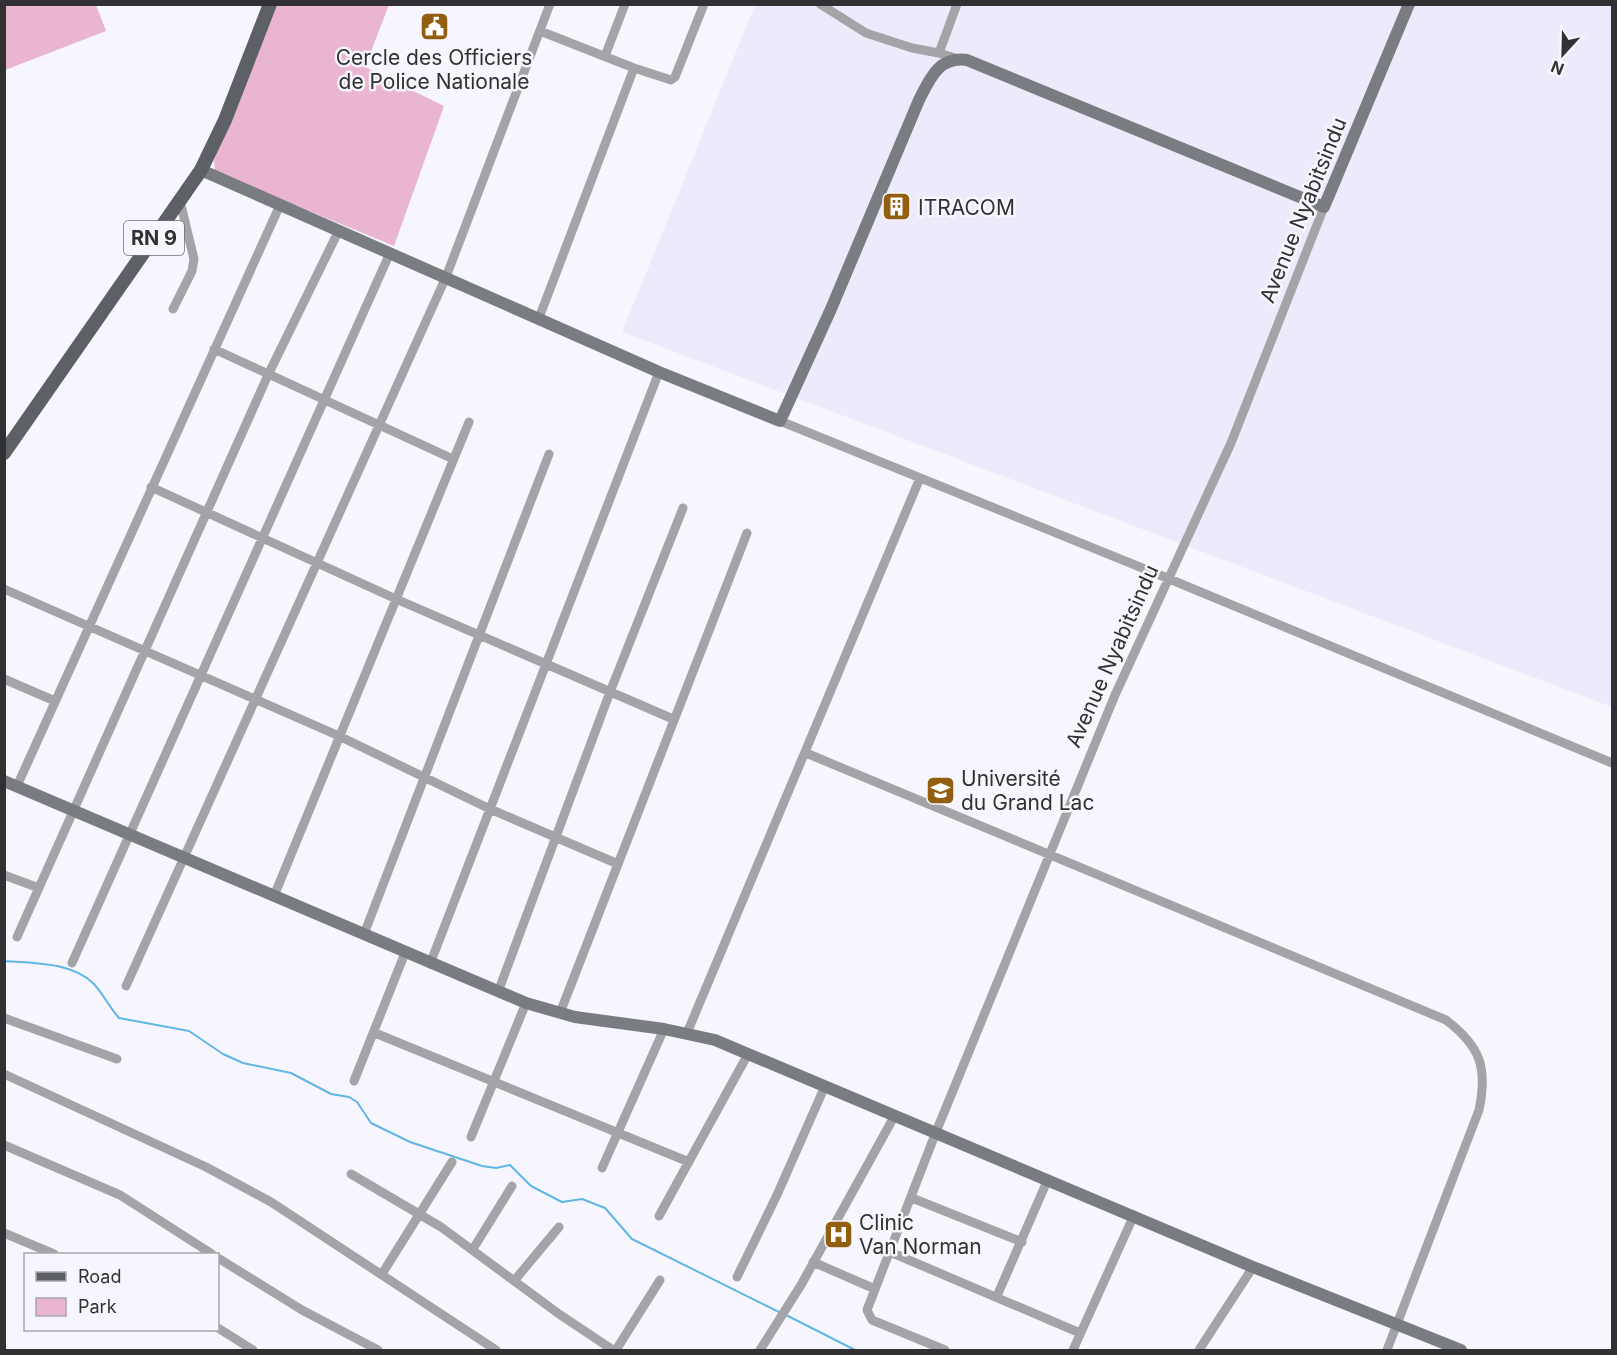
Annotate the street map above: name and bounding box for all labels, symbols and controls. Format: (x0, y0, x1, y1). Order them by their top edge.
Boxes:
public building icon: Cercle des Officiers de Police Nationale (418, 10, 450, 42)
north arrow (1533, 24, 1593, 84)
place label: Cercle des Officiers de Police Nationale (336, 45, 532, 94)
text: N (1548, 56, 1567, 79)
street label: Avenue Nyabitsindu (1254, 114, 1352, 306)
building icon: ITRACOM (881, 191, 913, 223)
place label: ITRACOM (918, 195, 1015, 220)
road number: RN 9 (124, 221, 184, 255)
street label: Avenue Nyabitsindu (1060, 561, 1164, 751)
place label: Université du Grand Lac (961, 766, 1094, 815)
school or university icon: Université du Grand Lac (924, 774, 956, 806)
place label: Clinic Van Norman (859, 1210, 982, 1259)
hospital icon: Clinic Van Norman (822, 1218, 854, 1250)
legend (24, 1253, 219, 1331)
text: Road (78, 1266, 121, 1287)
text: Park (78, 1296, 117, 1317)

